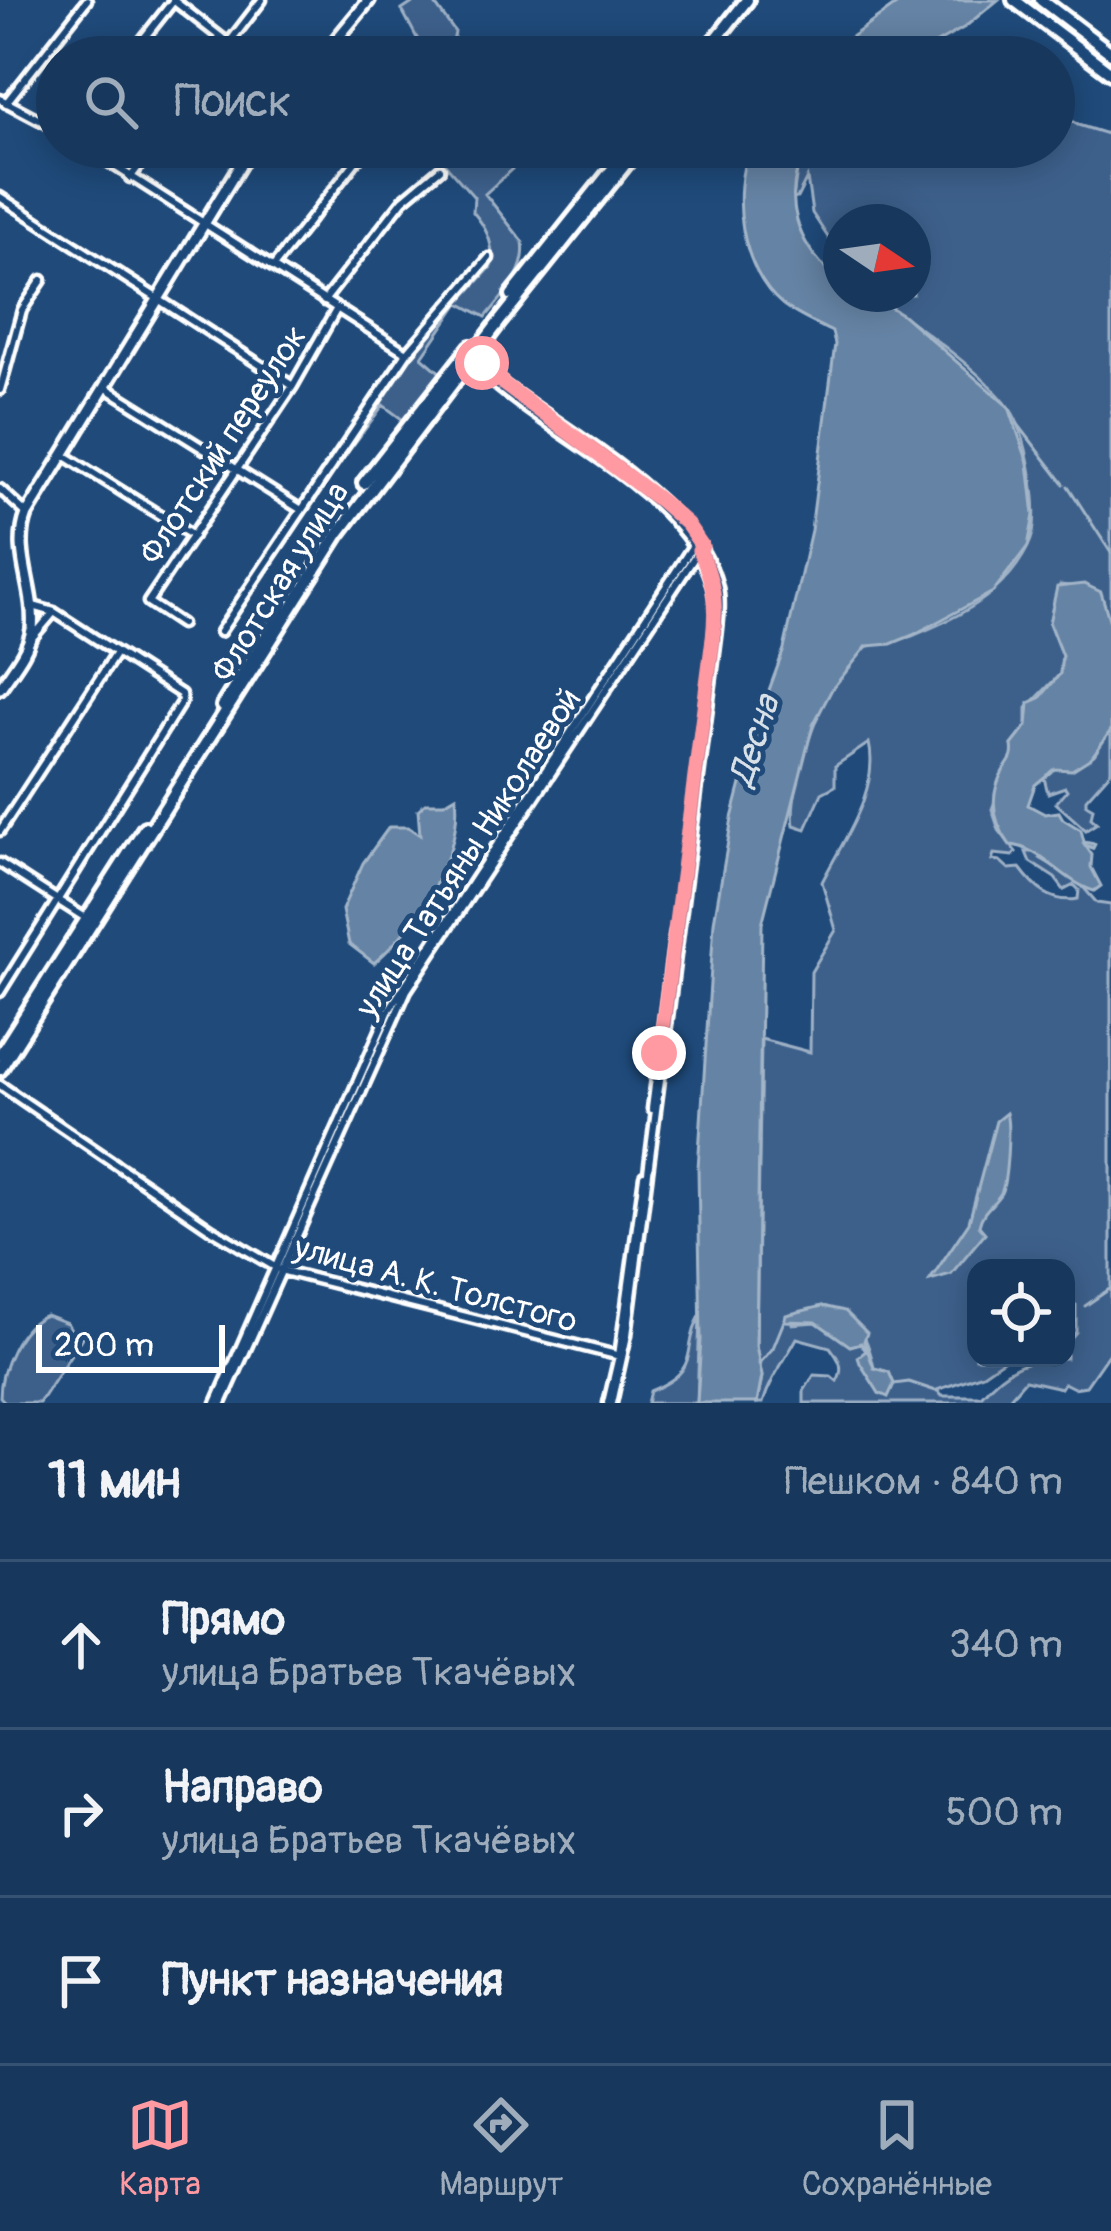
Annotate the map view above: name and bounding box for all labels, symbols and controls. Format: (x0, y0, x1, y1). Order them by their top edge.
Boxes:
search box (36, 36, 1075, 168)
icon: search (78, 69, 144, 135)
text: Поиск (174, 74, 291, 130)
north arrow (823, 204, 931, 312)
street label: Флотский переулок (131, 318, 316, 572)
route start (455, 336, 509, 390)
street label: Флотская улица (203, 474, 358, 689)
street label: улица Татьяны Николаевой (346, 681, 590, 1026)
water label: Десна (718, 687, 791, 793)
route end (632, 1026, 686, 1080)
street label: улица А. К. Толстого (289, 1227, 582, 1342)
map controls (967, 1259, 1075, 1367)
button: locate (967, 1259, 1075, 1367)
scale bar (36, 1319, 225, 1372)
text: 200 m (54, 1325, 154, 1366)
text: 11 мин (48, 1449, 181, 1513)
text: Пешком · 840 m (784, 1457, 1063, 1506)
text: Прямо (162, 1592, 285, 1648)
icon: ahead (48, 1612, 114, 1678)
text: 340 m (949, 1620, 1063, 1669)
text: улица Братьев Ткачёвых (162, 1648, 576, 1697)
text: Направо (162, 1760, 323, 1816)
icon: right (48, 1780, 114, 1846)
text: 500 m (945, 1788, 1063, 1837)
text: улица Братьев Ткачёвых (162, 1816, 576, 1865)
icon: arrive (48, 1948, 114, 2014)
text: Пункт назначения (162, 1953, 503, 2009)
tab: Карта (119, 2092, 201, 2205)
tab: Маршрут (439, 2092, 563, 2205)
tab: Сохранённые (802, 2092, 992, 2205)

